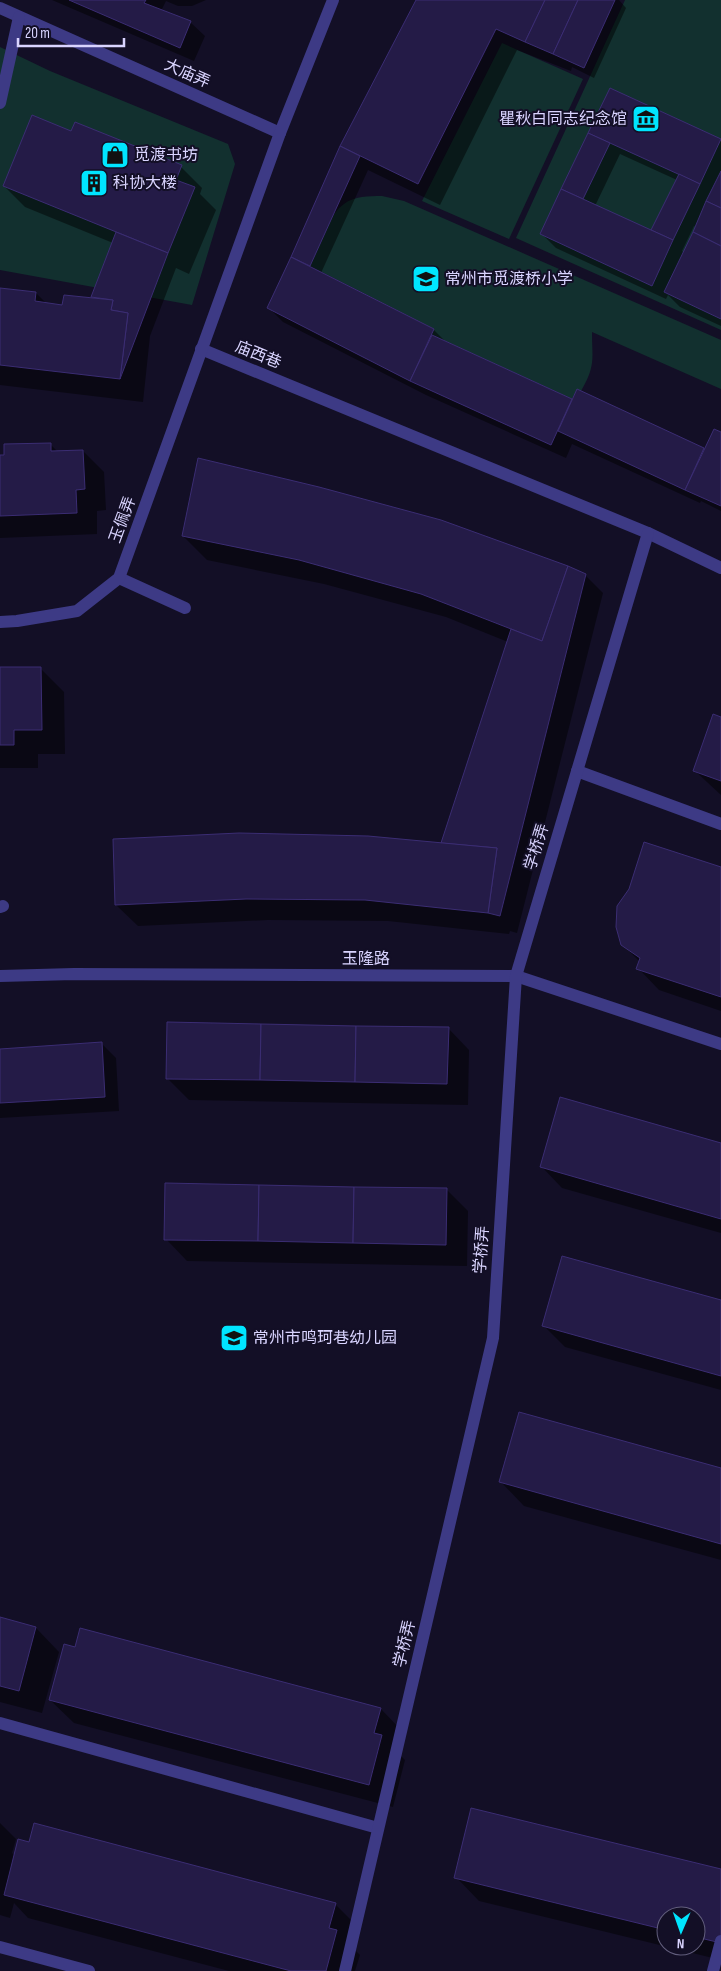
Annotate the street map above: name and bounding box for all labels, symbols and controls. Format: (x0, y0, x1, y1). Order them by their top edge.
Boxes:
scale bar (18, 15, 124, 47)
text: 20 m (25, 24, 50, 43)
street label: 大庙弄 (161, 56, 213, 92)
museum icon: 瞿秋白同志纪念馆 (631, 104, 661, 134)
place label: 瞿秋白同志纪念馆 (499, 110, 627, 129)
shop icon: 觅渡书坊 (100, 140, 130, 170)
place label: 觅渡书坊 (134, 146, 198, 165)
building icon: 科协大楼 (79, 168, 109, 198)
place label: 科协大楼 (113, 174, 177, 193)
school or university icon: 常州市觅渡桥小学 (411, 264, 441, 294)
place label: 常州市觅渡桥小学 (445, 270, 573, 289)
street label: 庙西巷 (232, 337, 284, 373)
street label: 玉佩弄 (106, 494, 140, 546)
street label: 学桥弄 (521, 821, 553, 873)
street label: 玉隆路 (342, 950, 390, 969)
street label: 学桥弄 (471, 1225, 493, 1275)
school or university icon: 常州市鸣珂巷幼儿园 (219, 1323, 249, 1353)
place label: 常州市鸣珂巷幼儿园 (253, 1329, 397, 1348)
street label: 学桥弄 (390, 1618, 420, 1670)
north arrow (656, 1906, 706, 1956)
text: N (677, 1935, 685, 1952)

